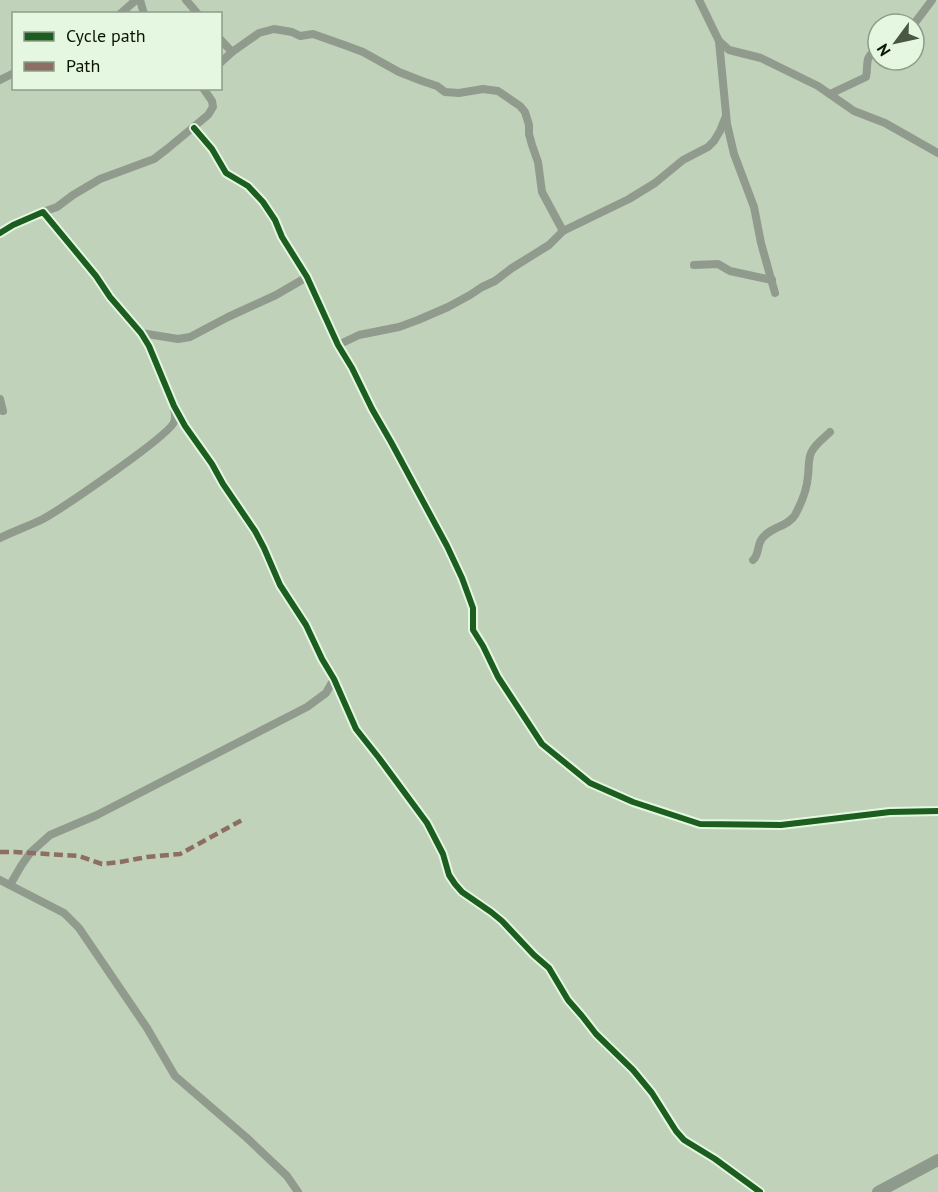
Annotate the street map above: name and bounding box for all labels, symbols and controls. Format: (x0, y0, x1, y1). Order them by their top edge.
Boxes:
legend (12, 12, 222, 90)
north arrow (866, 12, 926, 72)
text: Cycle path (66, 24, 146, 47)
text: N (872, 40, 895, 60)
text: Path (66, 54, 100, 77)

